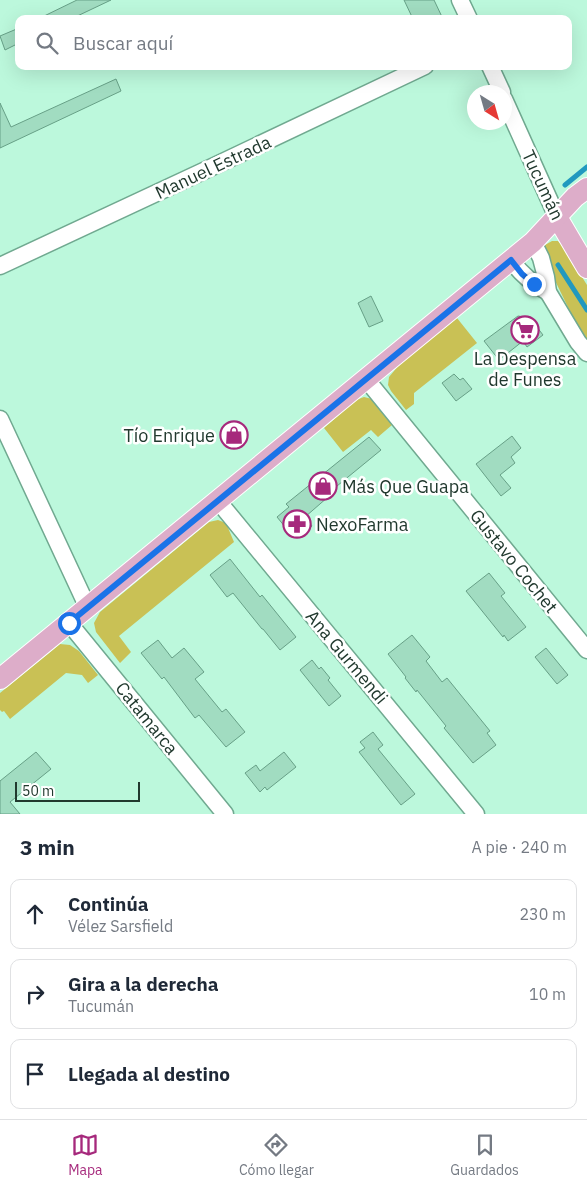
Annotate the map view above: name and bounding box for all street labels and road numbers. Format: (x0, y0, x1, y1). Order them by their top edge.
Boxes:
street label: Manuel Estrada (151, 130, 275, 204)
street label: Tucumán (517, 146, 569, 224)
street label: Gustavo Cochet (465, 504, 563, 618)
street label: Ana Gurmendi (301, 605, 393, 709)
street label: Catamarca (111, 677, 184, 759)

